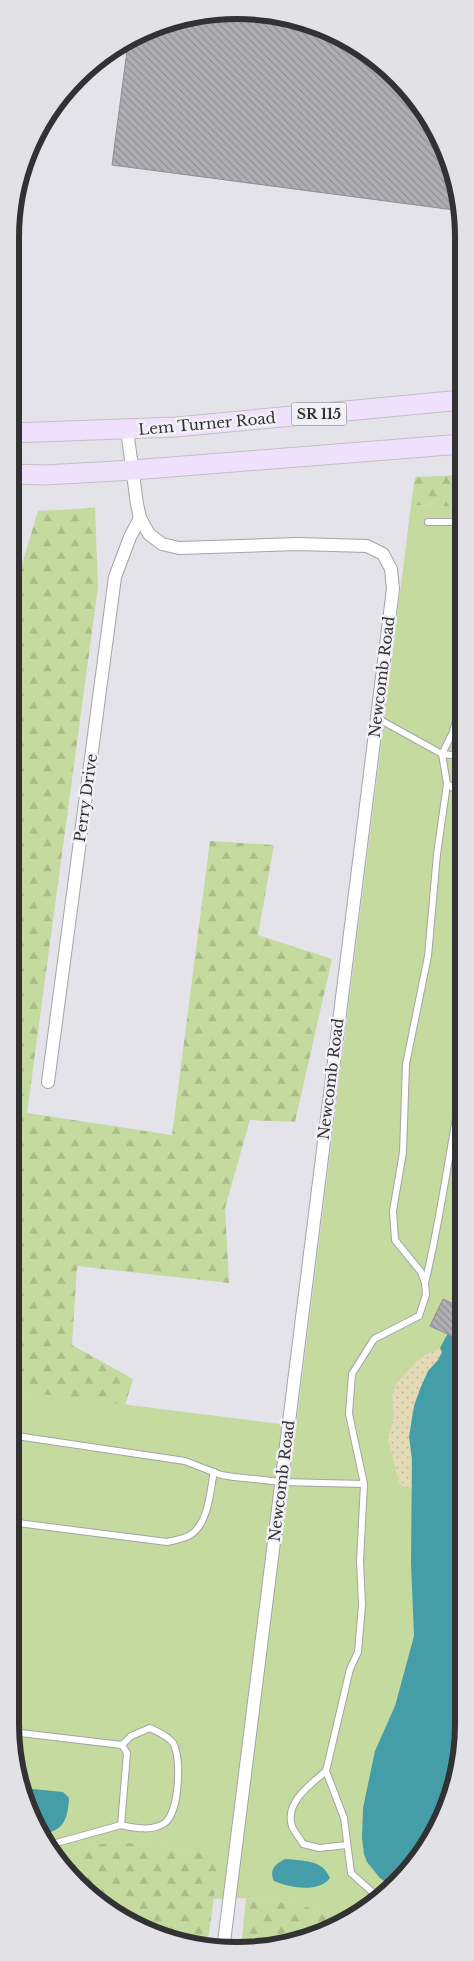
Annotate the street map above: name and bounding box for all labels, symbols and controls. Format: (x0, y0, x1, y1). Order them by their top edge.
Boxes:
road number: SR 115 (292, 402, 346, 426)
street label: Lem Turner Road (138, 408, 276, 439)
street label: Newcomb Road (365, 615, 398, 739)
street label: Perry Drive (70, 753, 101, 843)
street label: Newcomb Road (314, 1017, 347, 1141)
street label: Newcomb Road (265, 1419, 298, 1543)

